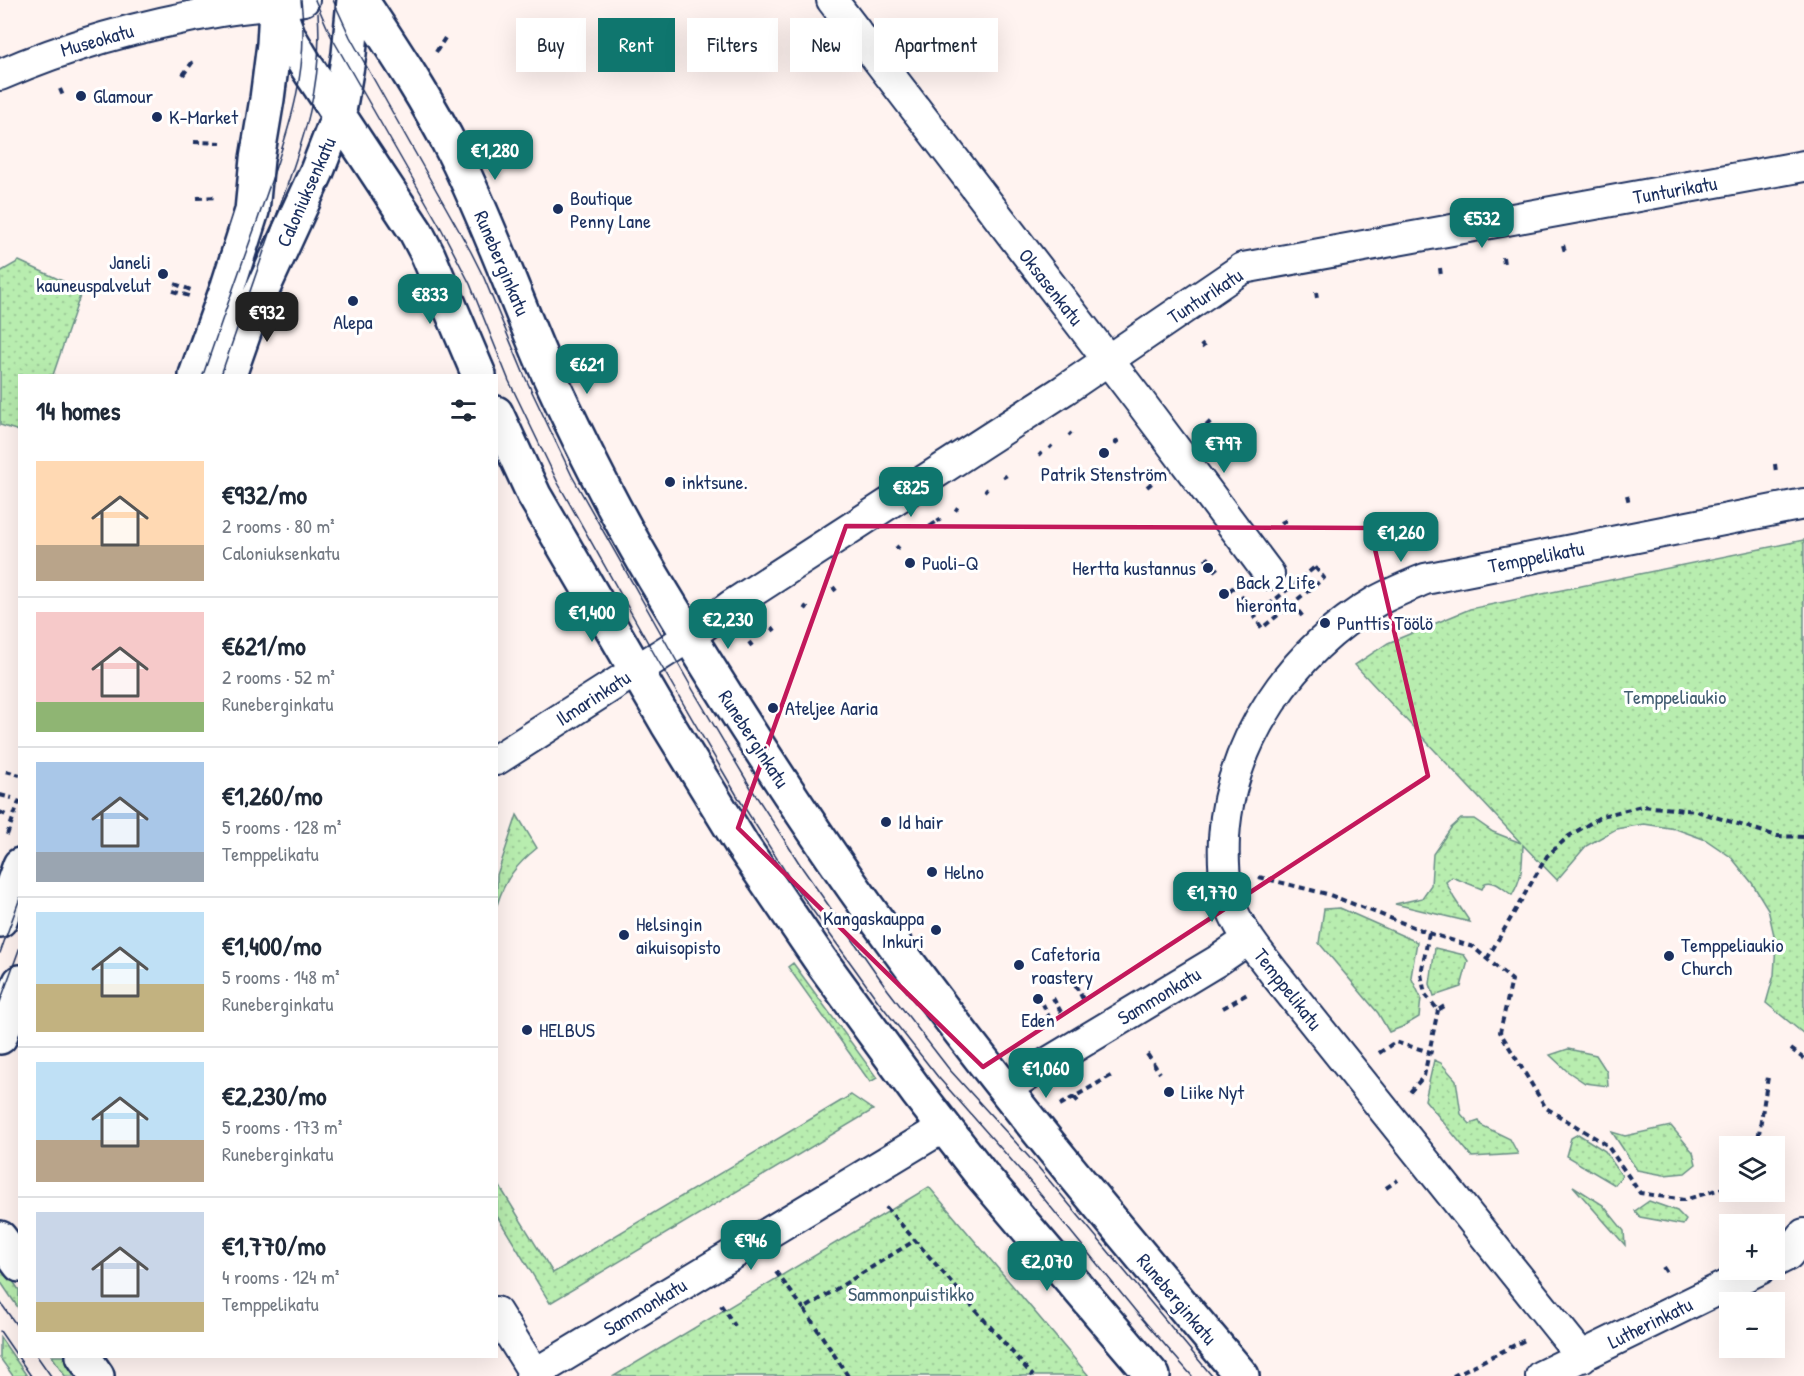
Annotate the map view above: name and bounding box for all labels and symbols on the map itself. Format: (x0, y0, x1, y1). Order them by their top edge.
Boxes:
street label: Museokatu (57, 16, 136, 63)
place label: Glamour (93, 82, 153, 109)
marker: Glamour (74, 89, 88, 103)
place label: K-Market (169, 103, 239, 130)
marker: K-Market (150, 110, 164, 124)
pin: €1,280 (446, 130, 544, 181)
street label: Caloniuksenkatu (269, 133, 342, 251)
street label: Tunturikatu (1631, 169, 1719, 210)
place label: Boutique Penny Lane (570, 184, 651, 234)
pin: €532 (1446, 198, 1518, 249)
marker: Boutique Penny Lane (551, 202, 565, 216)
street label: Runeberginkatu (468, 206, 537, 319)
street label: Oksasenkatu (1013, 243, 1090, 331)
place label: Janeli kauneuspalvelut (36, 248, 152, 298)
street label: Tunturikatu (1162, 261, 1248, 330)
marker: Janeli kauneuspalvelut (156, 267, 170, 281)
pin: €833 (394, 274, 466, 325)
pin: €932 (231, 292, 303, 343)
marker: Alepa (346, 294, 360, 308)
place label: Alepa (333, 308, 373, 335)
pin: €621 (551, 344, 623, 395)
pin: €797 (1188, 423, 1260, 474)
marker: Patrik Stenström (1097, 446, 1111, 460)
place label: Patrik Stenström (1041, 460, 1167, 487)
pin: €825 (875, 467, 947, 518)
place label: inktsune. (682, 468, 748, 495)
marker: inktsune. (663, 475, 677, 489)
pin: €1,260 (1352, 512, 1450, 563)
street label: Temppelikatu (1486, 534, 1586, 579)
place label: Puoli-Q (922, 549, 979, 576)
place label: Hertta kustannus (1072, 554, 1196, 581)
marker: Puoli-Q (903, 556, 917, 570)
marker: Hertta kustannus (1201, 561, 1215, 575)
place label: Back 2 Life hieronta (1236, 568, 1316, 618)
marker: Back 2 Life hieronta (1217, 587, 1231, 601)
pin: €1,400 (543, 592, 641, 643)
pin: €2,230 (679, 599, 777, 650)
place label: Punttis Töölö (1337, 609, 1433, 636)
marker: Punttis Töölö (1318, 616, 1332, 630)
street label: Ilmarinkatu (550, 663, 635, 732)
park label: Temppeliaukio (1624, 683, 1726, 710)
street label: Runeberginkatu (713, 685, 796, 793)
place label: Ateljee Aaria (785, 694, 878, 721)
marker: Ateljee Aaria (766, 701, 780, 715)
place label: Id hair (898, 808, 944, 835)
marker: Id hair (879, 815, 893, 829)
place label: Helno (944, 858, 984, 885)
marker: Helno (925, 865, 939, 879)
pin: €1,770 (1163, 872, 1261, 923)
place label: Kangaskauppa Inkuri (823, 904, 924, 954)
place label: Helsingin aikuisopisto (636, 910, 721, 960)
marker: Kangaskauppa Inkuri (929, 923, 943, 937)
marker: Helsingin aikuisopisto (617, 928, 631, 942)
place label: Temppeliaukio Church (1681, 931, 1783, 981)
place label: Cafetoria roastery (1031, 940, 1100, 990)
street label: Temppelikatu (1248, 942, 1329, 1035)
marker: Temppeliaukio Church (1662, 949, 1676, 963)
marker: Cafetoria roastery (1012, 958, 1026, 972)
street label: Sammonkatu (1112, 960, 1205, 1031)
marker: Eden (1031, 992, 1045, 1006)
place label: Eden (1021, 1006, 1055, 1033)
place label: HELBUS (539, 1016, 595, 1043)
marker: HELBUS (520, 1023, 534, 1037)
pin: €1,060 (997, 1048, 1095, 1099)
place label: Liike Nyt (1181, 1078, 1245, 1105)
marker: Liike Nyt (1162, 1085, 1176, 1099)
pin: €946 (715, 1220, 787, 1271)
pin: €2,070 (998, 1241, 1096, 1292)
street label: Runeberginkatu (1131, 1247, 1224, 1350)
street label: Sammonkatu (598, 1271, 691, 1342)
park label: Sammonpuistikko (848, 1280, 974, 1307)
street label: Lutherinkatu (1603, 1290, 1697, 1355)

